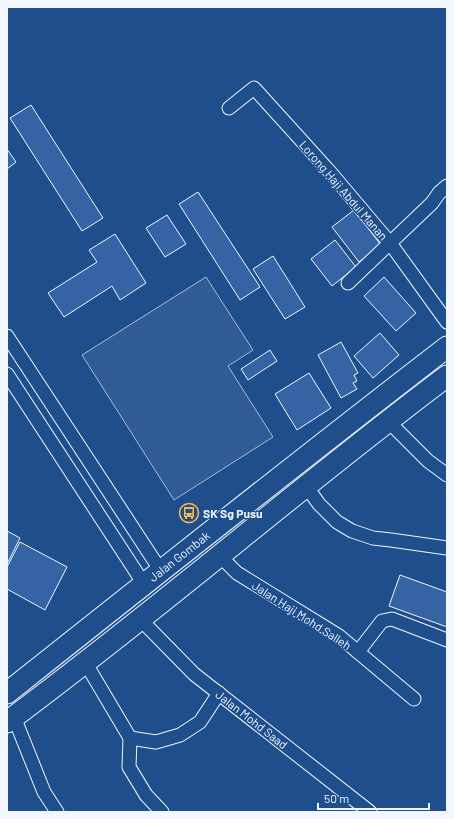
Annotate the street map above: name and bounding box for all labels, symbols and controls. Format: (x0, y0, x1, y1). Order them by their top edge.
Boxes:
street label: Lorong Haji Abdul Manan (297, 137, 391, 243)
bus stop icon: SK Sg Pusu (178, 502, 200, 524)
place label: SK Sg Pusu (203, 506, 263, 520)
street label: Jalan Gombak (146, 528, 212, 584)
street label: Jalan Haji Mohd Salleh (250, 578, 354, 652)
street label: Jalan Mohd Saad (213, 687, 291, 751)
scale bar (318, 785, 429, 811)
text: 50 m (324, 791, 349, 805)

